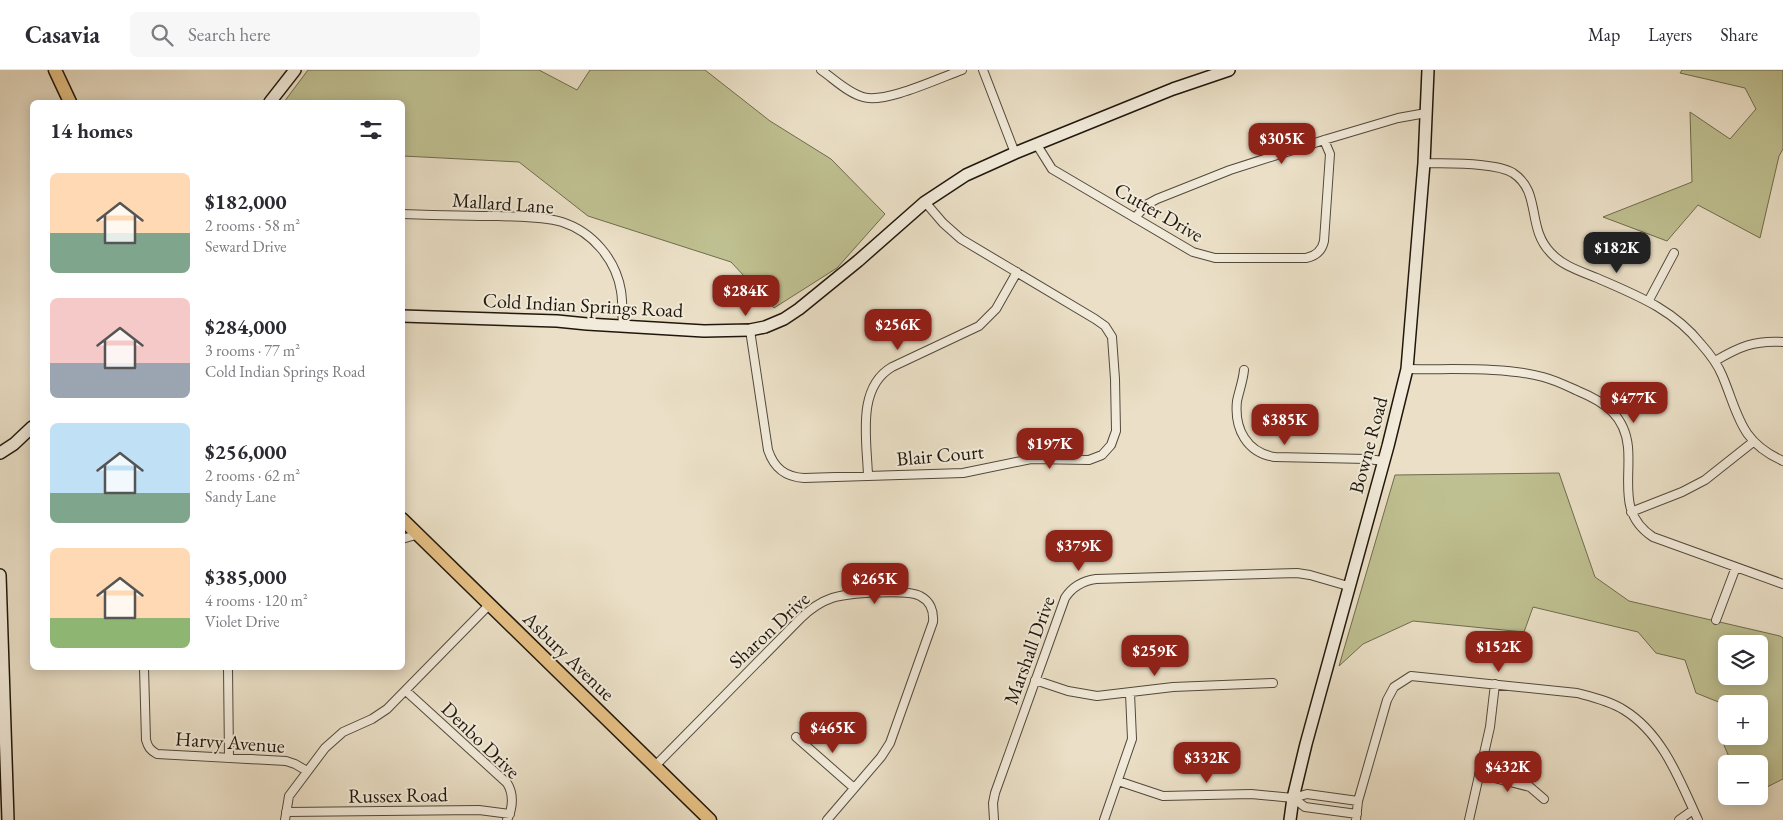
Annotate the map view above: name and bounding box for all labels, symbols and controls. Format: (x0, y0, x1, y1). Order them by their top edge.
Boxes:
search box (130, 12, 480, 57)
text: Casavia (25, 19, 100, 50)
icon: search (148, 21, 176, 49)
text: Search here (188, 22, 270, 47)
text: Map (1588, 23, 1620, 46)
text: Layers (1648, 23, 1692, 46)
text: Share (1720, 23, 1758, 46)
icon: filters (357, 116, 385, 144)
text: 14 homes (50, 117, 133, 144)
pin: $305K (1247, 122, 1317, 165)
text: $305K (1260, 128, 1304, 149)
street label: Cutter Drive (1110, 176, 1208, 248)
street label: Mallard Lane (451, 186, 555, 220)
text: $182,000 (205, 188, 287, 215)
icon: home (90, 193, 150, 253)
text: 2 rooms · 58 m² (205, 215, 300, 236)
pin: $182K (1582, 232, 1652, 274)
text: Seward Drive (205, 236, 287, 257)
text: $182K (1595, 237, 1639, 258)
pin: $284K (711, 274, 781, 317)
text: $284K (724, 280, 768, 301)
street label: Cold Indian Springs Road (482, 287, 685, 323)
pin: $256K (863, 308, 933, 351)
text: $284,000 (205, 313, 287, 340)
text: $256K (876, 314, 920, 335)
icon: home (90, 318, 150, 378)
text: 3 rooms · 77 m² (205, 340, 300, 361)
text: Cold Indian Springs Road (205, 361, 365, 382)
pin: $477K (1599, 382, 1669, 424)
text: $477K (1612, 387, 1656, 408)
street label: Bowne Road (1343, 393, 1394, 496)
pin: $385K (1250, 404, 1320, 446)
text: $385K (1263, 409, 1307, 430)
pin: $197K (1015, 428, 1085, 470)
text: $197K (1028, 433, 1072, 454)
text: $256,000 (205, 438, 287, 465)
street label: Blair Court (895, 438, 986, 472)
icon: home (90, 443, 150, 503)
text: 2 rooms · 62 m² (205, 465, 300, 486)
text: Sandy Lane (205, 486, 276, 507)
pin: $379K (1044, 530, 1114, 572)
text: $379K (1057, 535, 1101, 556)
pin: $265K (840, 562, 910, 605)
text: $385,000 (205, 563, 287, 590)
icon: home (90, 568, 150, 628)
text: $265K (853, 568, 897, 589)
street label: Sharon Drive (723, 586, 815, 674)
text: 4 rooms · 120 m² (205, 590, 308, 611)
street label: Marshall Drive (997, 592, 1061, 708)
street label: Asbury Avenue (517, 605, 621, 706)
text: Violet Drive (205, 611, 280, 632)
pin: $152K (1464, 630, 1534, 673)
pin: $259K (1120, 634, 1190, 677)
map controls (1718, 635, 1768, 805)
button: layers (1718, 635, 1768, 685)
text: $152K (1477, 636, 1521, 657)
text: $259K (1133, 640, 1177, 661)
button: + (1718, 695, 1768, 745)
street label: Denbo Drive (436, 696, 526, 784)
pin: $465K (798, 712, 868, 754)
text: $465K (811, 717, 855, 738)
street label: Harvy Avenue (174, 725, 286, 759)
pin: $332K (1172, 742, 1242, 784)
text: $332K (1185, 747, 1229, 768)
pin: $432K (1473, 750, 1543, 793)
button: − (1718, 755, 1768, 805)
text: $432K (1486, 756, 1530, 777)
street label: Russex Road (348, 781, 449, 809)

